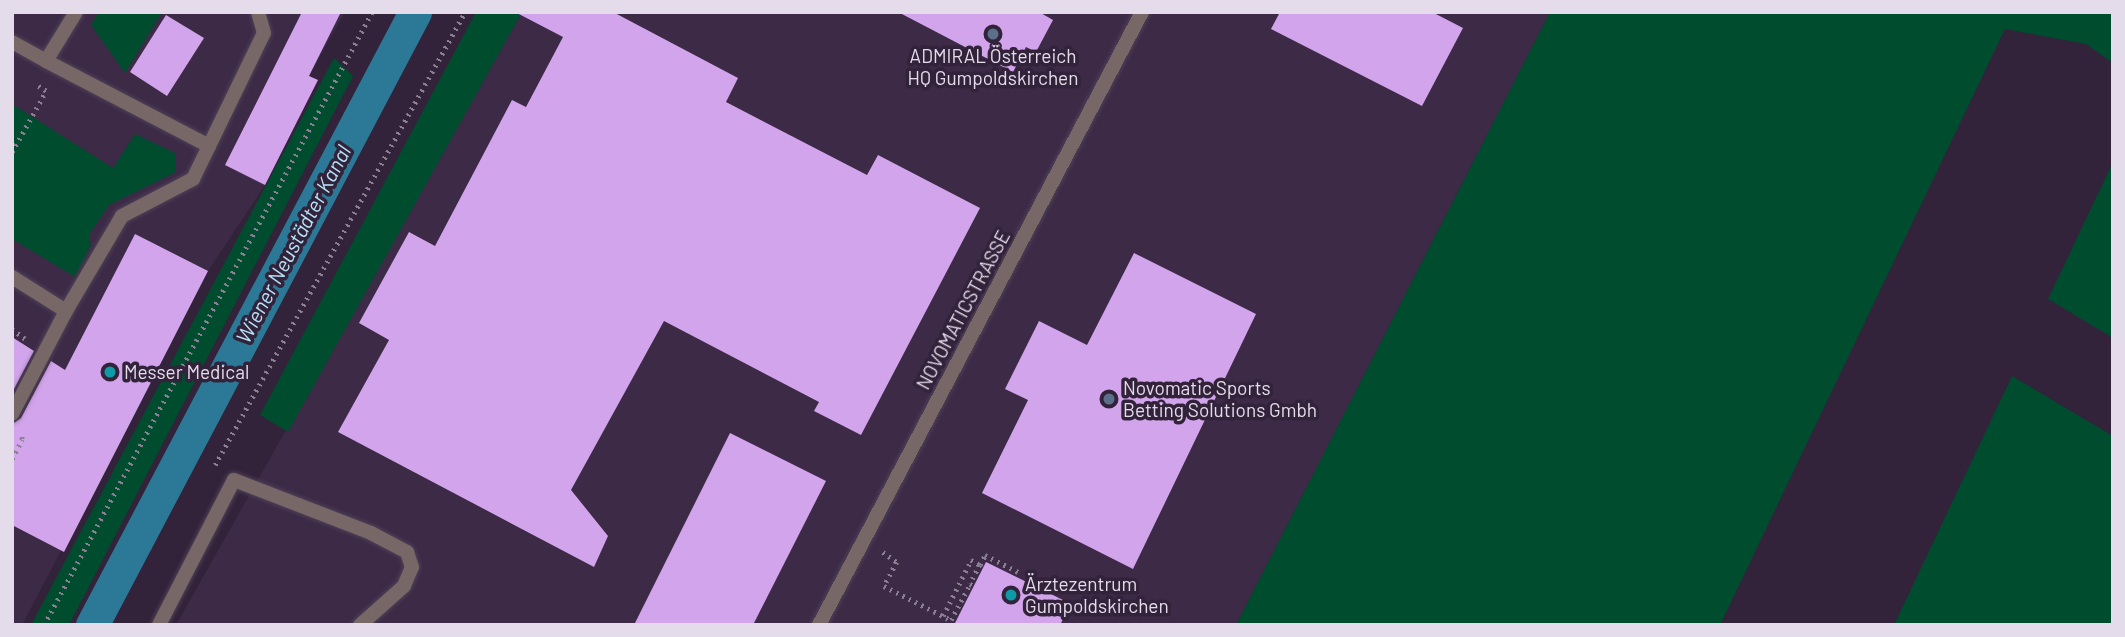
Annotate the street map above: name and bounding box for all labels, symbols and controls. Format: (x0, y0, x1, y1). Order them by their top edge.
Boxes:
marker: ADMIRAL Österreich HQ Gumpoldskirchen (985, 26, 1001, 42)
place label: ADMIRAL Österreich HQ Gumpoldskirchen (908, 45, 1078, 89)
water label: Wiener Neustädter Kanal (230, 141, 356, 347)
street label: NOVOMATICSTRASSE (911, 227, 1015, 393)
place label: Messer Medical (124, 361, 249, 383)
marker: Messer Medical (102, 364, 118, 380)
place label: Novomatic Sports Betting Solutions Gmbh (1123, 377, 1317, 421)
marker: Novomatic Sports Betting Solutions Gmbh (1101, 391, 1117, 407)
place label: Ärztezentrum Gumpoldskirchen (1025, 573, 1169, 617)
marker: Ärztezentrum Gumpoldskirchen (1003, 587, 1019, 603)

